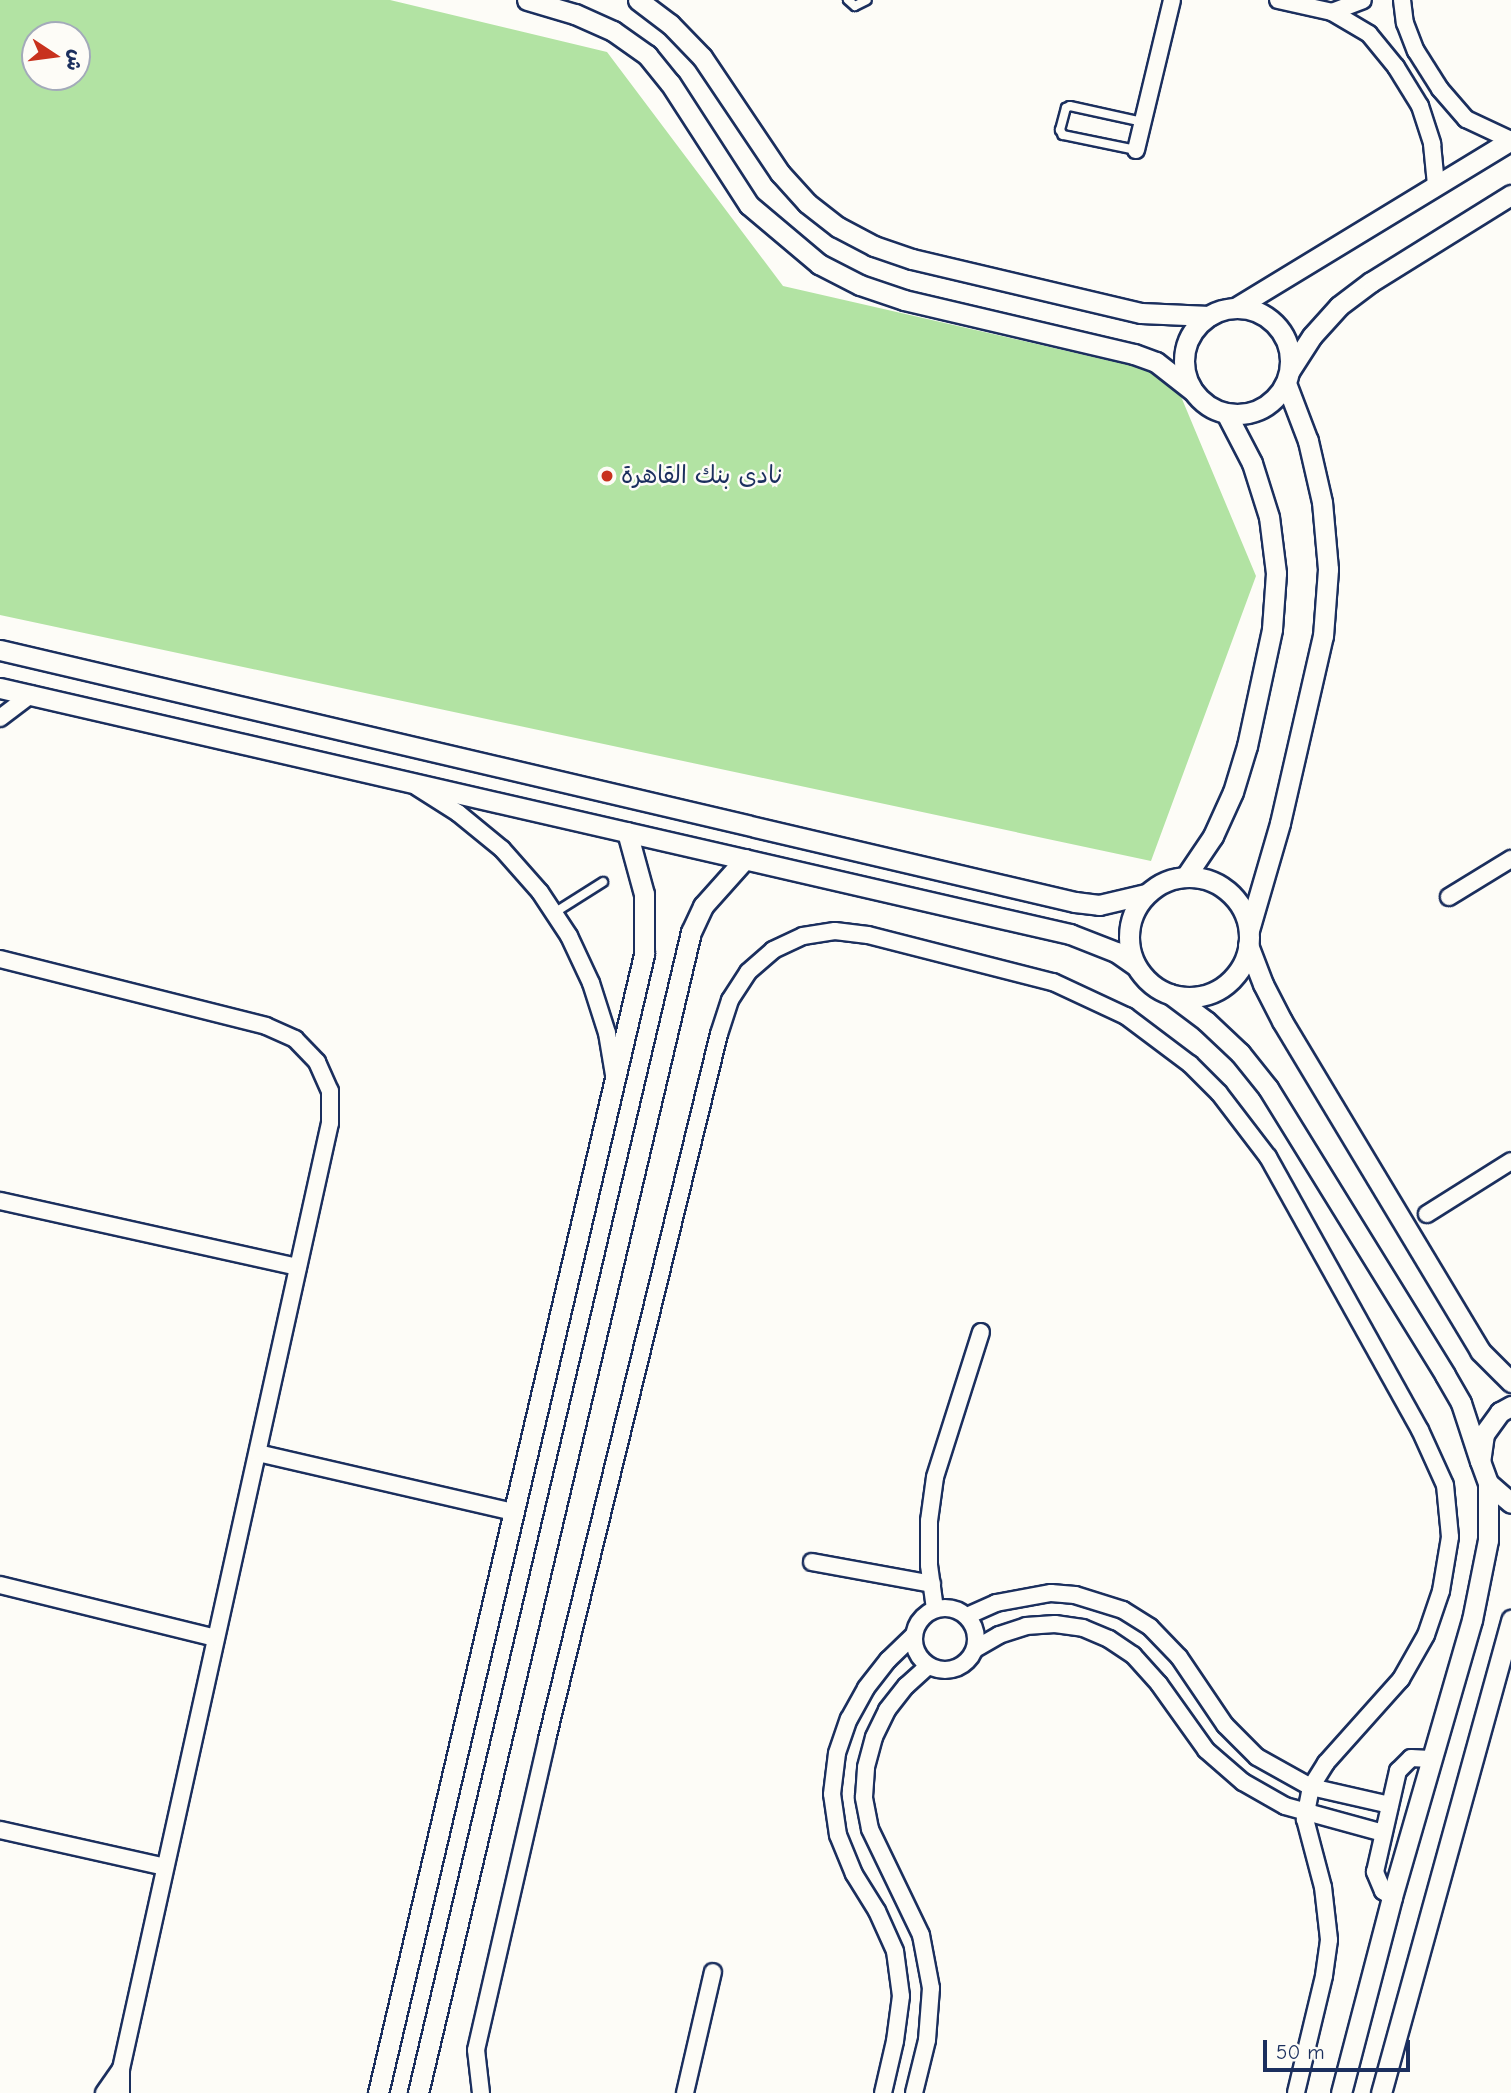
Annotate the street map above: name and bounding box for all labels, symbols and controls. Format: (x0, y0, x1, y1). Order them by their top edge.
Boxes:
north arrow (21, 21, 91, 91)
text: ش (61, 48, 88, 73)
place label: نادى بنك القاهرة (621, 462, 784, 490)
marker: نادى بنك القاهرة (599, 468, 615, 484)
scale bar (1266, 2026, 1413, 2070)
text: 50 m (1276, 2040, 1325, 2064)

